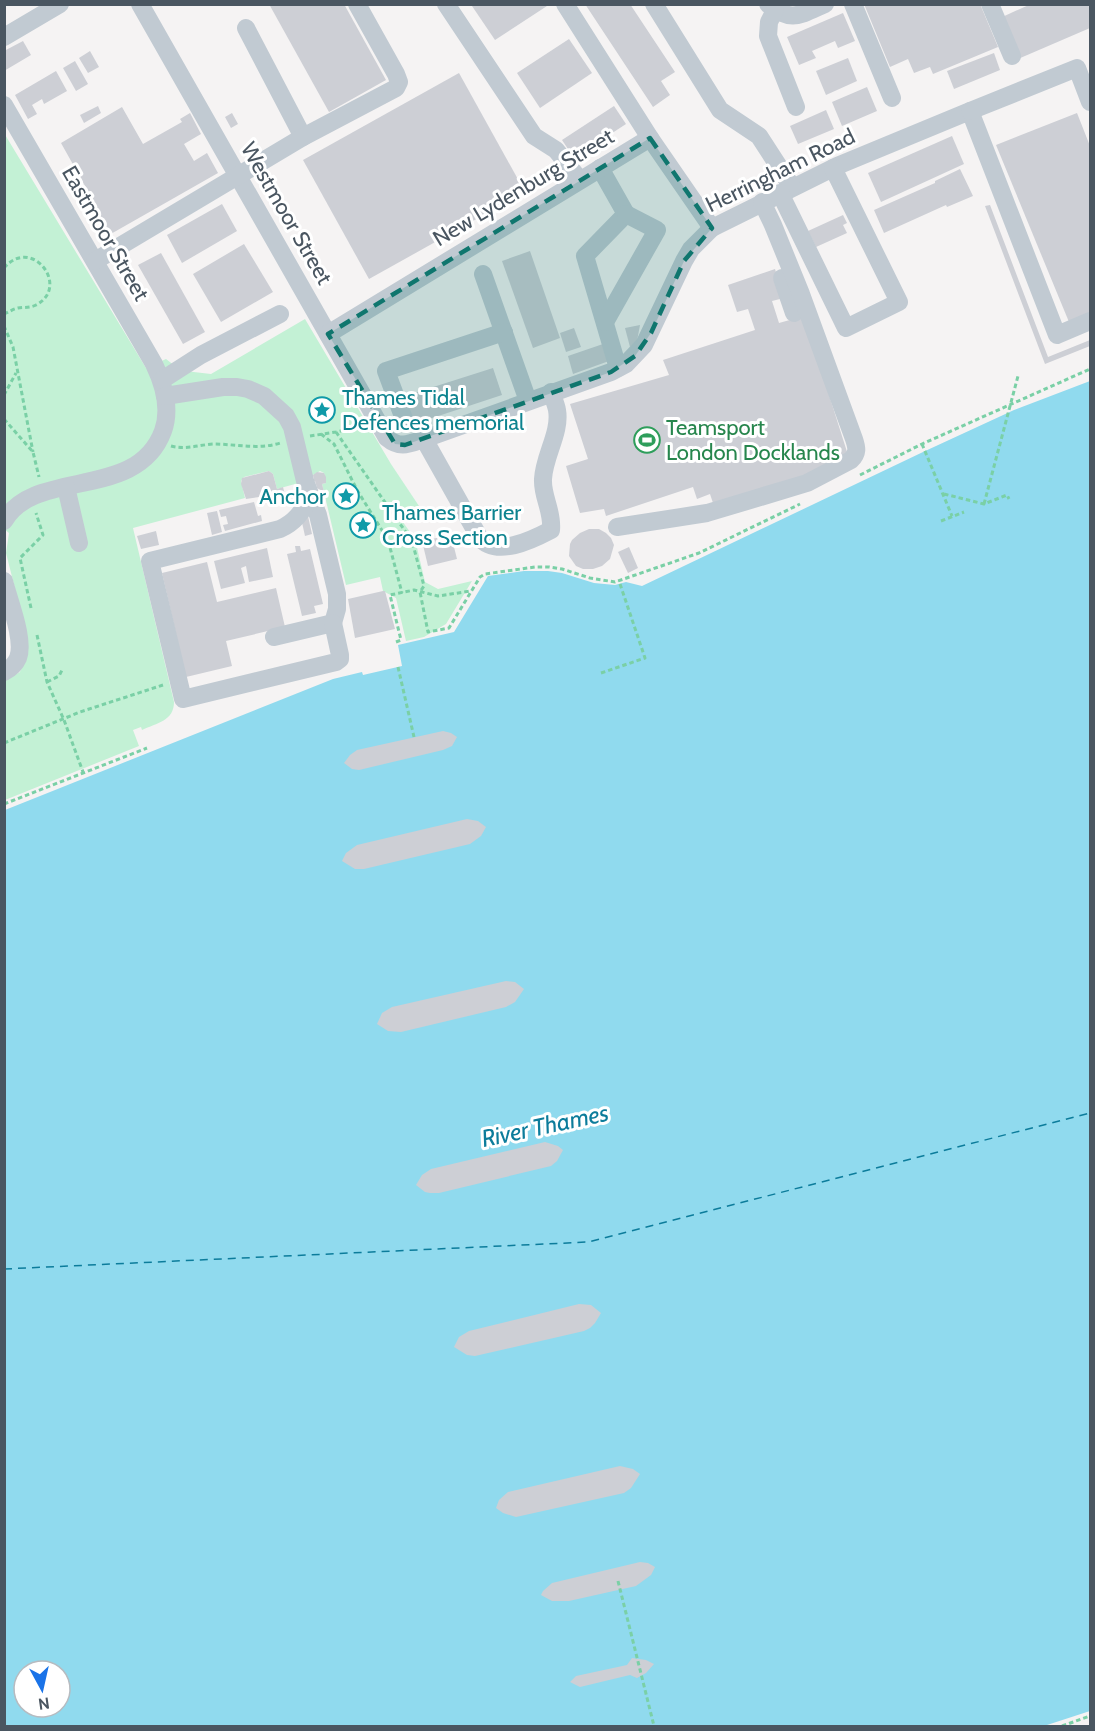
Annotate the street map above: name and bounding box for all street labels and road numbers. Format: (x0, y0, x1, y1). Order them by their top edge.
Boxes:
street label: New Lydenburg Street (428, 122, 619, 252)
street label: Herringham Road (701, 123, 859, 218)
street label: Westmoor Street (235, 137, 338, 290)
street label: Eastmoor Street (56, 161, 155, 306)

